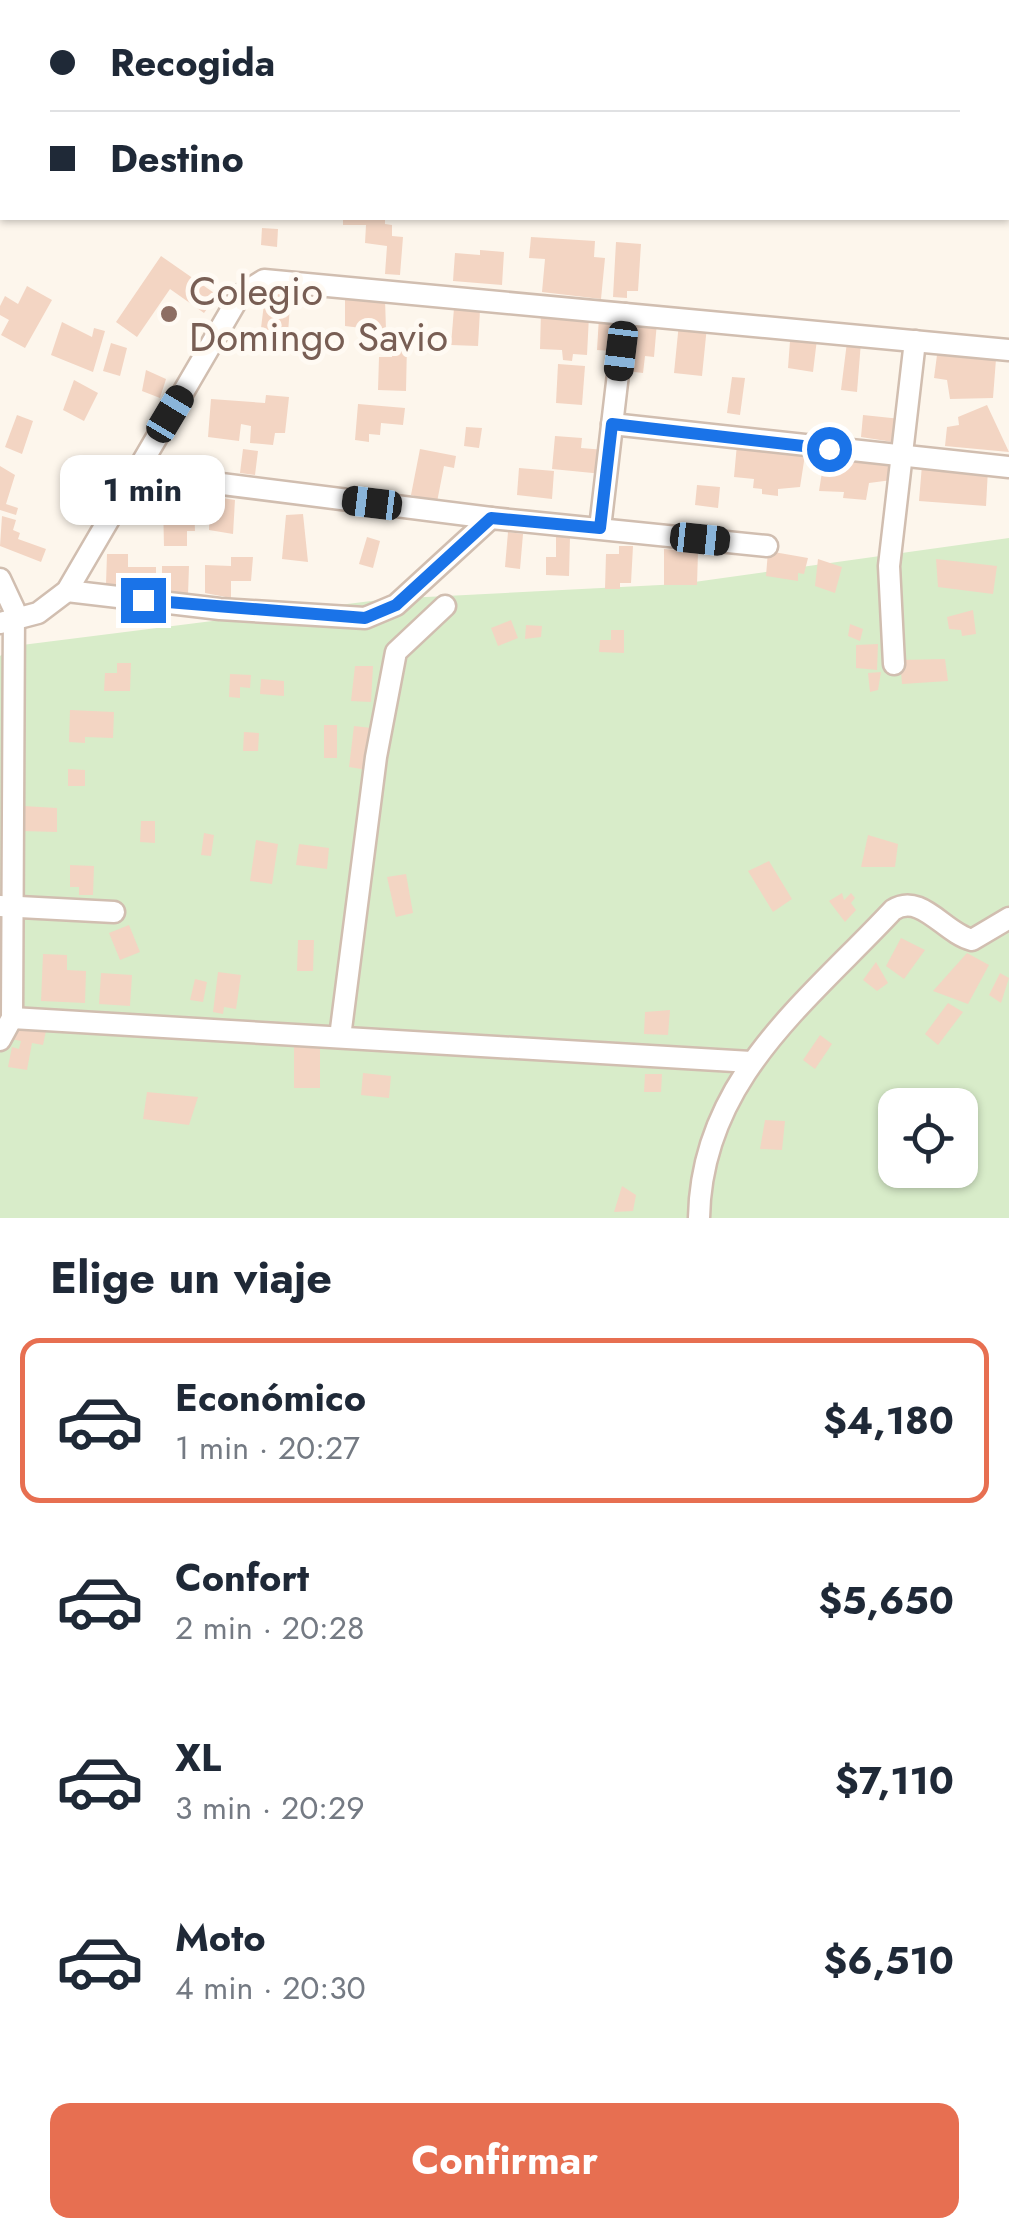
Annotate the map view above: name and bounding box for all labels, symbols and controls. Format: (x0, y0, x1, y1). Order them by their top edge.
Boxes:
text: Recogida (110, 35, 275, 90)
text: Destino (110, 131, 244, 186)
place label: Colegio Domingo Savio (189, 262, 448, 366)
marker: Colegio Domingo Savio (158, 303, 180, 325)
car (602, 319, 640, 383)
car (142, 381, 198, 447)
route start (807, 427, 852, 472)
callout: 1 min (61, 455, 226, 525)
text: 1 min (103, 467, 182, 513)
car (340, 484, 404, 522)
car (669, 521, 731, 557)
route end (121, 578, 166, 623)
map controls (878, 1088, 978, 1188)
button: locate (878, 1088, 978, 1188)
text: Elige un viaje (50, 1245, 332, 1310)
text: Económico (175, 1370, 366, 1425)
icon: car (55, 1376, 145, 1466)
text: $4,180 (823, 1393, 954, 1448)
text: 1 min · 20:27 (175, 1425, 360, 1471)
text: Confort (175, 1550, 309, 1605)
icon: car (55, 1556, 145, 1646)
text: $5,650 (818, 1573, 954, 1628)
text: 2 min · 20:28 (175, 1605, 364, 1651)
text: XL (175, 1730, 221, 1785)
icon: car (55, 1736, 145, 1826)
text: $7,110 (835, 1753, 954, 1808)
text: 3 min · 20:29 (175, 1785, 365, 1831)
text: Moto (175, 1910, 266, 1965)
icon: car (55, 1916, 145, 2006)
text: $6,510 (824, 1933, 954, 1988)
text: 4 min · 20:30 (175, 1965, 366, 2011)
button: Confirmar (50, 2103, 959, 2218)

